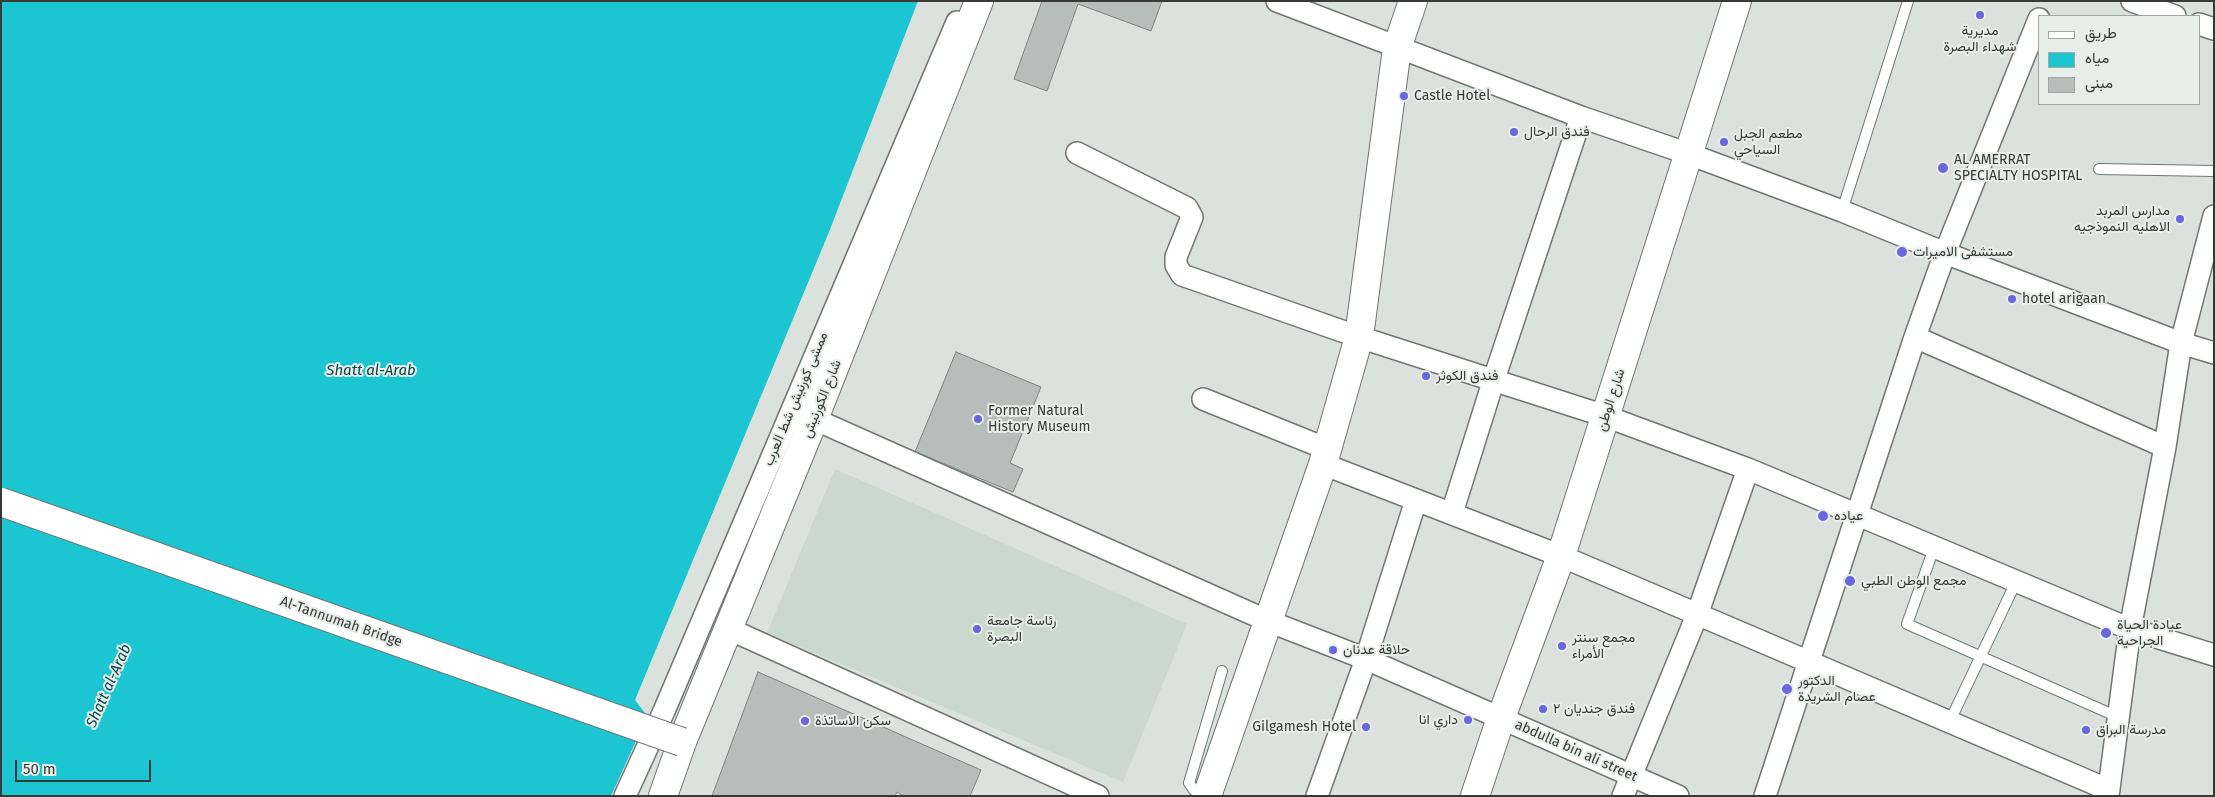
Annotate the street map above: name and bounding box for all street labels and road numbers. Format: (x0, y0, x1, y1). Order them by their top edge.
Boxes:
street label: ممشى كورنيش شط العرب (760, 330, 832, 468)
street label: شارع الكورنيش (799, 357, 845, 441)
street label: شارع الوطن (1593, 367, 1629, 433)
street label: Al-Tannumah Bridge (278, 593, 404, 651)
street label: abdulla bin ali street (1512, 716, 1640, 786)

